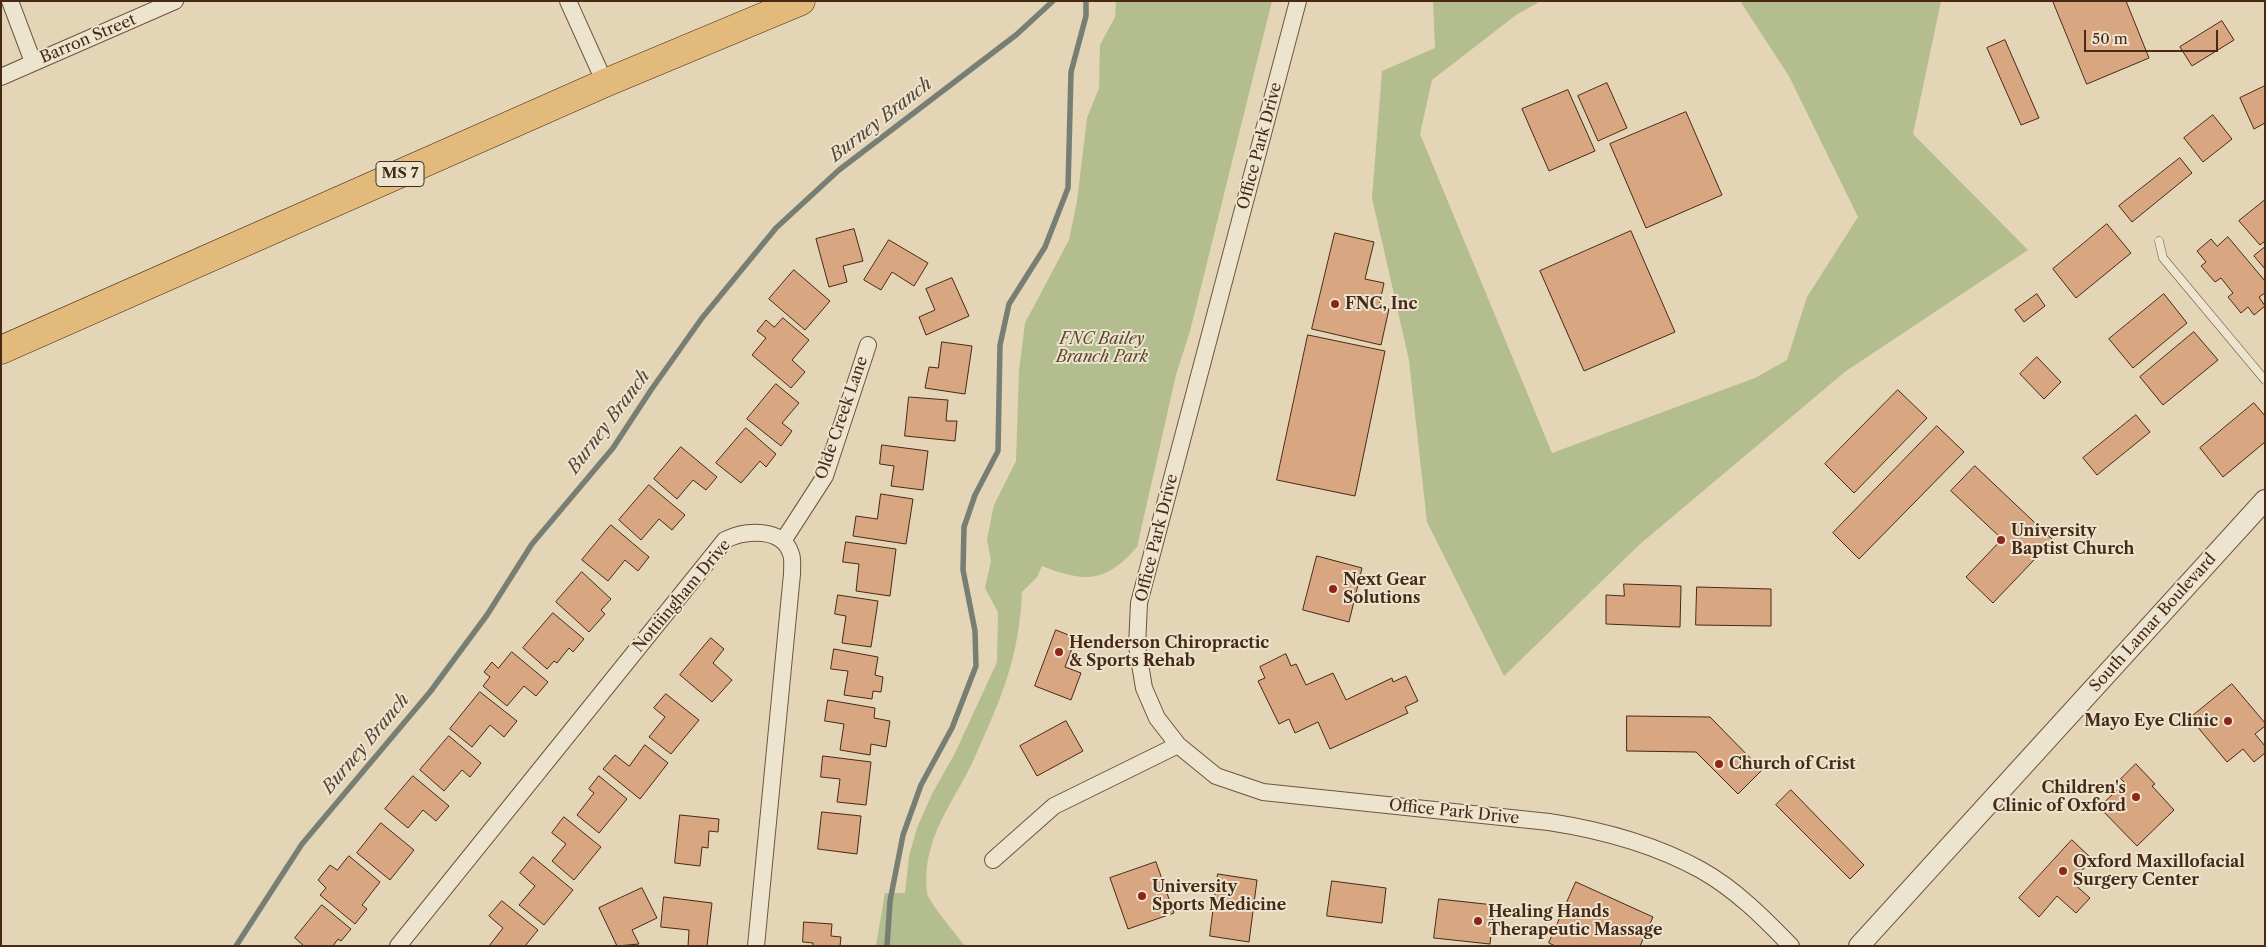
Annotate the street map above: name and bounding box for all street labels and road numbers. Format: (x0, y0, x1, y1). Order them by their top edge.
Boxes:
street label: Barron Street (37, 10, 139, 68)
street label: Office Park Drive (1234, 80, 1286, 212)
road number: MS 7 (376, 162, 424, 186)
street label: Olde Creek Lane (812, 354, 872, 482)
street label: Office Park Drive (1132, 472, 1182, 604)
street label: Nottiingham Drive (629, 536, 735, 656)
street label: South Lamar Boulevard (2086, 550, 2220, 696)
street label: Office Park Drive (1388, 796, 1520, 828)

